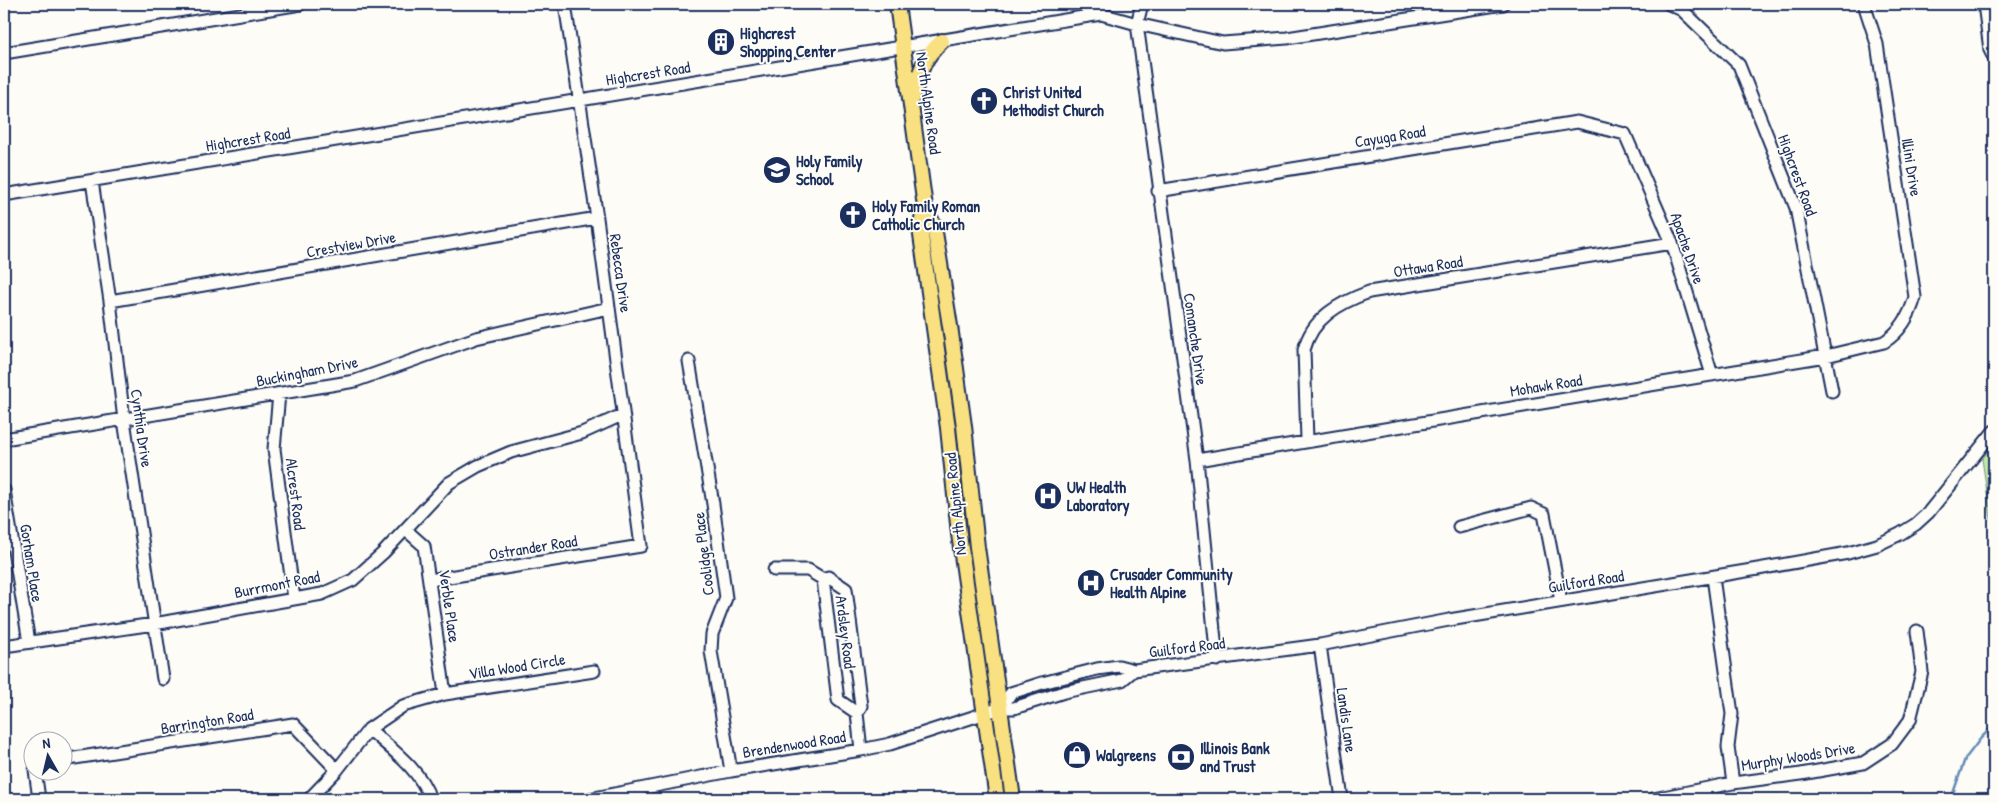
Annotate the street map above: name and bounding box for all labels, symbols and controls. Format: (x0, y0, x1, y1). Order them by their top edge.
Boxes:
place label: Highcrest Shopping Center (740, 22, 837, 63)
building icon: Highcrest Shopping Center (706, 27, 736, 57)
street label: North Alpine Road (911, 50, 947, 156)
street label: Highcrest Road (604, 55, 692, 91)
place label: Christ United Methodist Church (1003, 81, 1104, 121)
church icon: Christ United Methodist Church (969, 86, 999, 116)
street label: Cayuga Road (1353, 120, 1427, 152)
street label: Highcrest Road (204, 121, 292, 157)
street label: Highcrest Road (1773, 131, 1823, 219)
street label: Illini Drive (1897, 136, 1928, 198)
place label: Holy Family School (796, 150, 863, 190)
school or university icon: Holy Family School (762, 155, 792, 185)
place label: Holy Family Roman Catholic Church (872, 195, 980, 235)
church icon: Holy Family Roman Catholic Church (838, 200, 868, 230)
street label: Apache Drive (1666, 209, 1711, 287)
street label: Crestview Drive (305, 225, 398, 263)
street label: Rebecca Drive (605, 232, 637, 314)
street label: Ottawa Road (1392, 250, 1464, 282)
street label: Comanche Drive (1179, 292, 1213, 387)
street label: Buckingham Drive (254, 350, 360, 392)
street label: Mohawk Road (1508, 368, 1584, 402)
street label: Cynthia Drive (126, 388, 158, 469)
street label: North Alpine Road (939, 452, 971, 556)
street label: Alcrest Road (281, 457, 311, 531)
place label: UW Health Laboratory (1067, 476, 1130, 517)
hospital icon: UW Health Laboratory (1033, 481, 1063, 511)
street label: Coolidge Place (687, 510, 719, 597)
street label: Gorham Place (15, 522, 49, 604)
street label: Ostrander Road (487, 529, 579, 565)
place label: Crusader Community Health Alpine (1110, 563, 1233, 604)
street label: Guilford Road (1547, 564, 1625, 598)
street label: Burrmont Road (232, 565, 322, 603)
street label: Verble Place (434, 568, 466, 644)
hospital icon: Crusader Community Health Alpine (1076, 568, 1106, 598)
street label: Ardsley Road (831, 594, 861, 670)
street label: Guilford Road (1148, 631, 1226, 663)
street label: Villa Wood Circle (467, 647, 567, 684)
street label: Landis Lane (1332, 686, 1362, 754)
street label: Barrington Road (159, 703, 255, 739)
street label: Brendenwood Road (741, 725, 847, 763)
north arrow (22, 730, 72, 780)
text: N (41, 733, 52, 753)
street label: Murphy Woods Drive (1739, 736, 1857, 776)
place label: Illinois Bank and Trust (1200, 737, 1270, 777)
shop icon: Walgreens (1062, 740, 1092, 770)
bank icon: Illinois Bank and Trust (1166, 742, 1196, 772)
place label: Walgreens (1096, 744, 1157, 767)

